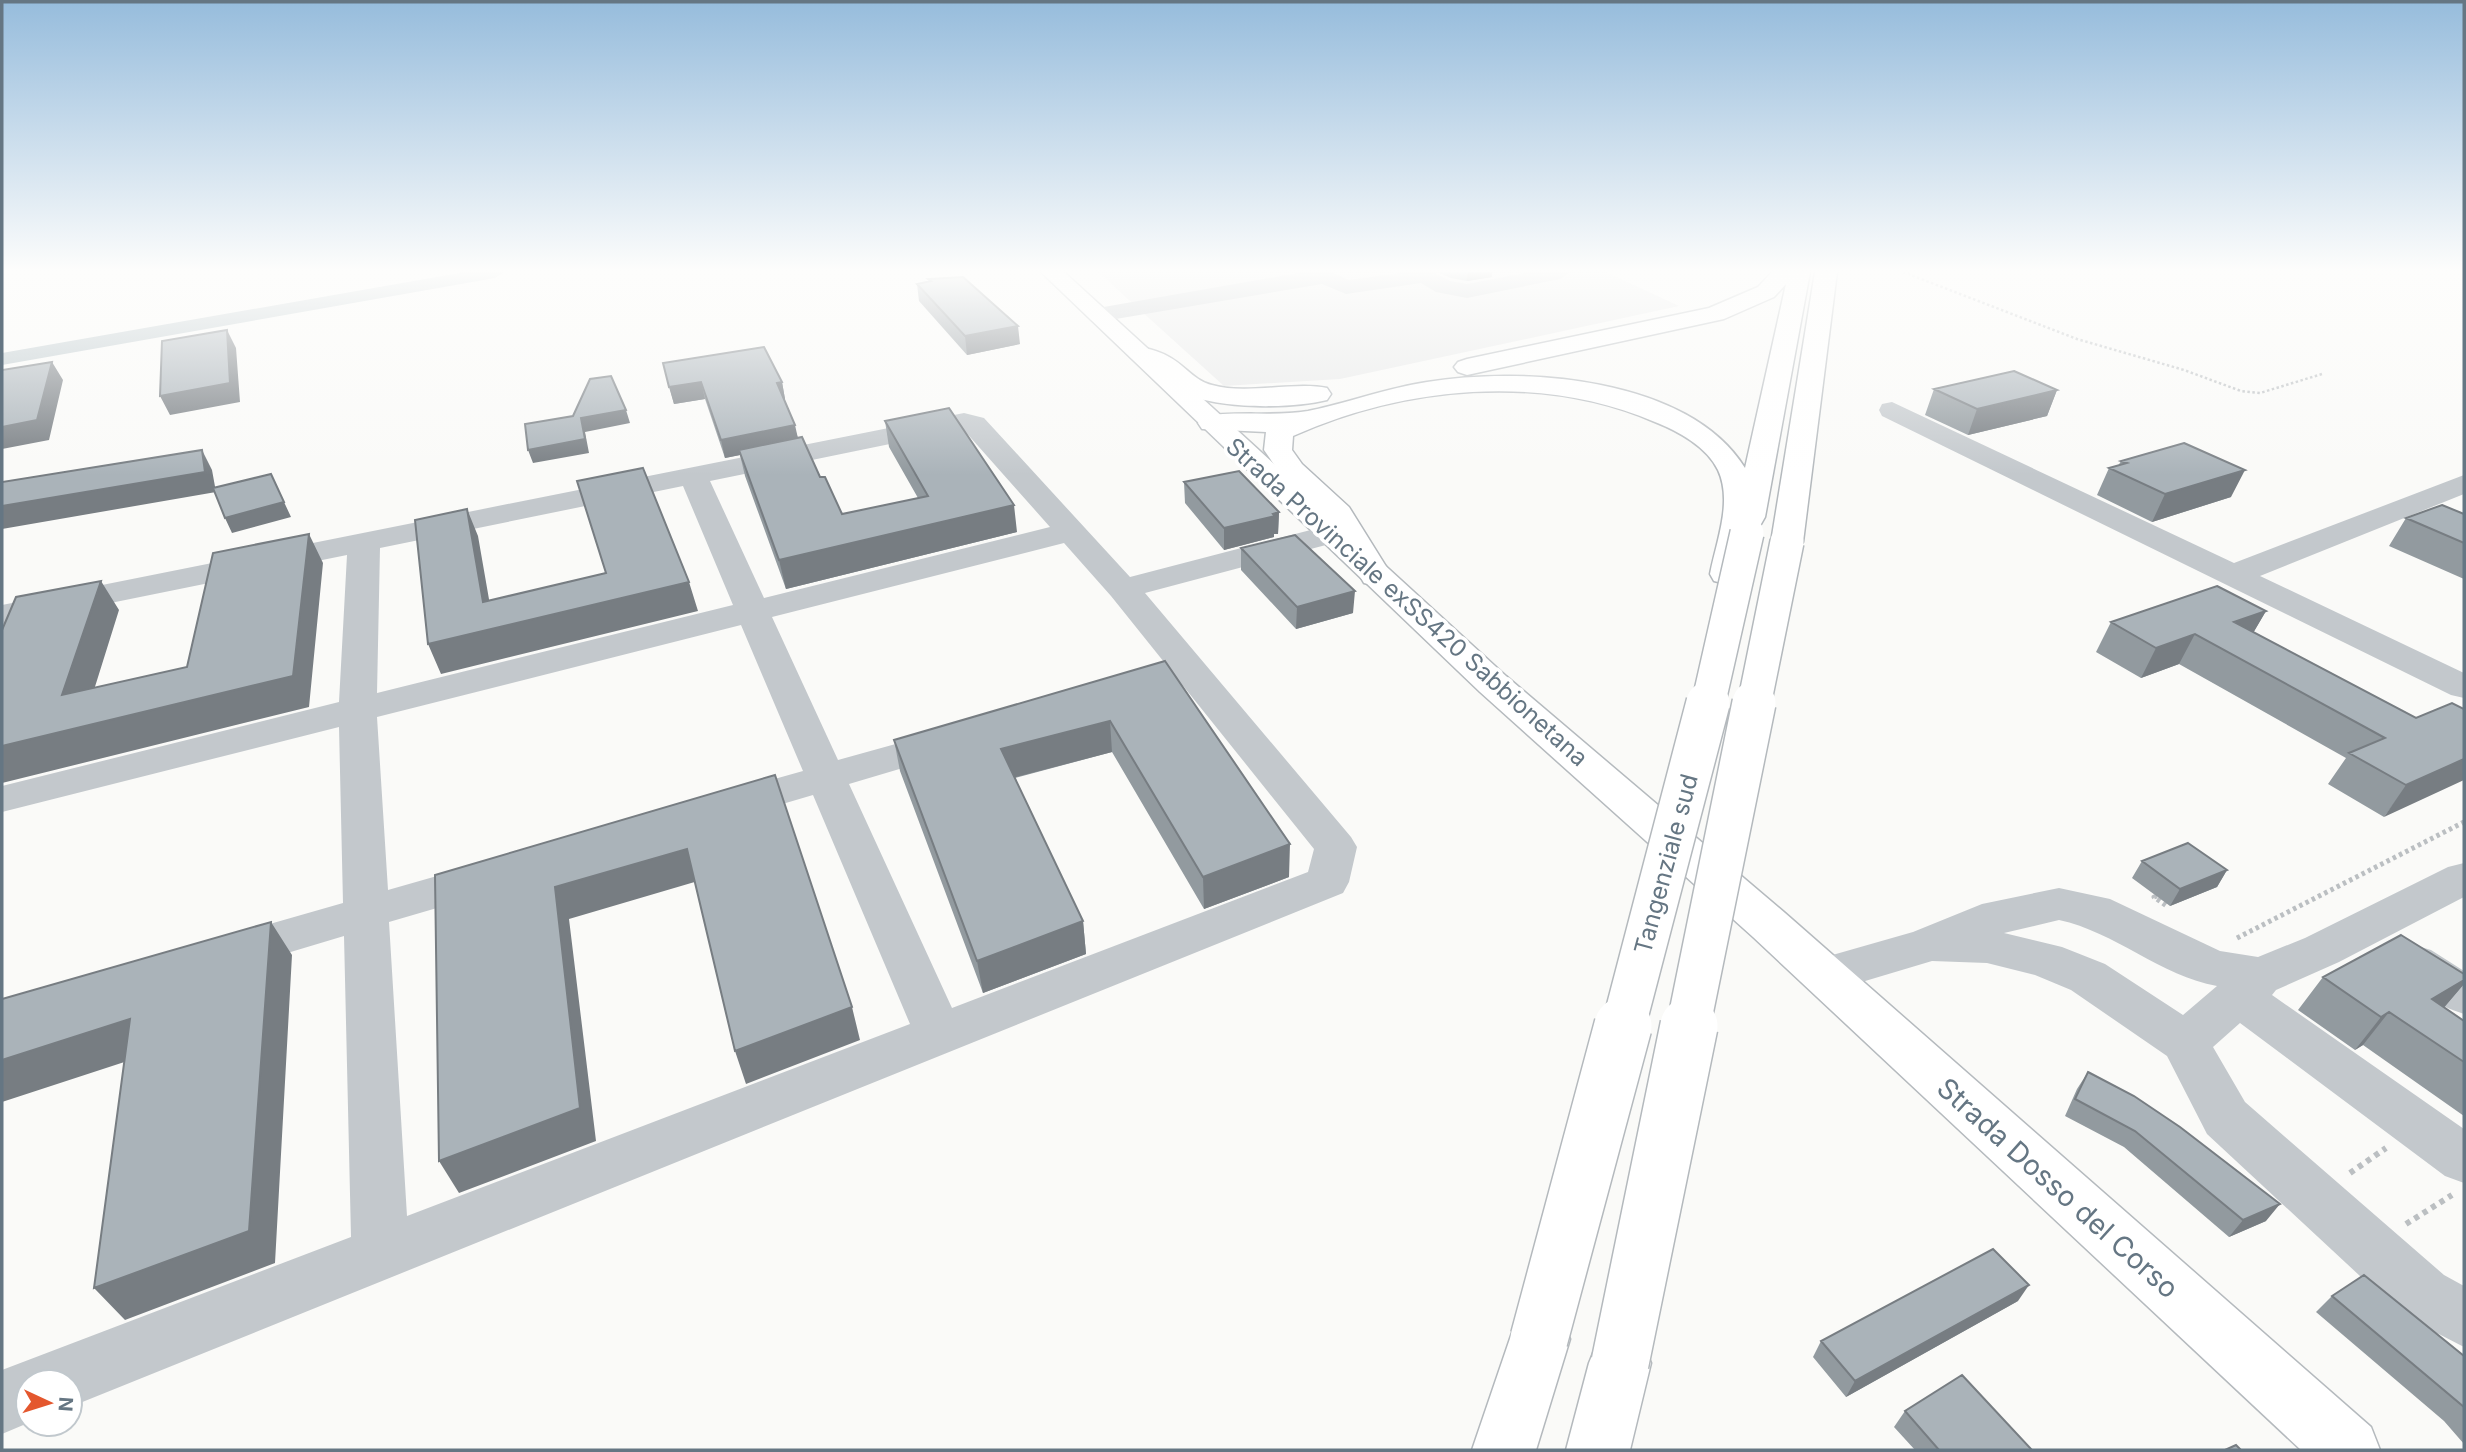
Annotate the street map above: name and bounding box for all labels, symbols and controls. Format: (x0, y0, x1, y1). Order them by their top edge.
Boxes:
street label: Strada Provinciale exSS420 Sabbionetana (1220, 432, 1594, 772)
street label: Tangenziale sud (1628, 771, 1704, 957)
street label: Strada Dosso del Corso (1930, 1071, 2186, 1305)
north arrow (14, 1368, 84, 1438)
text: N (53, 1396, 77, 1412)

